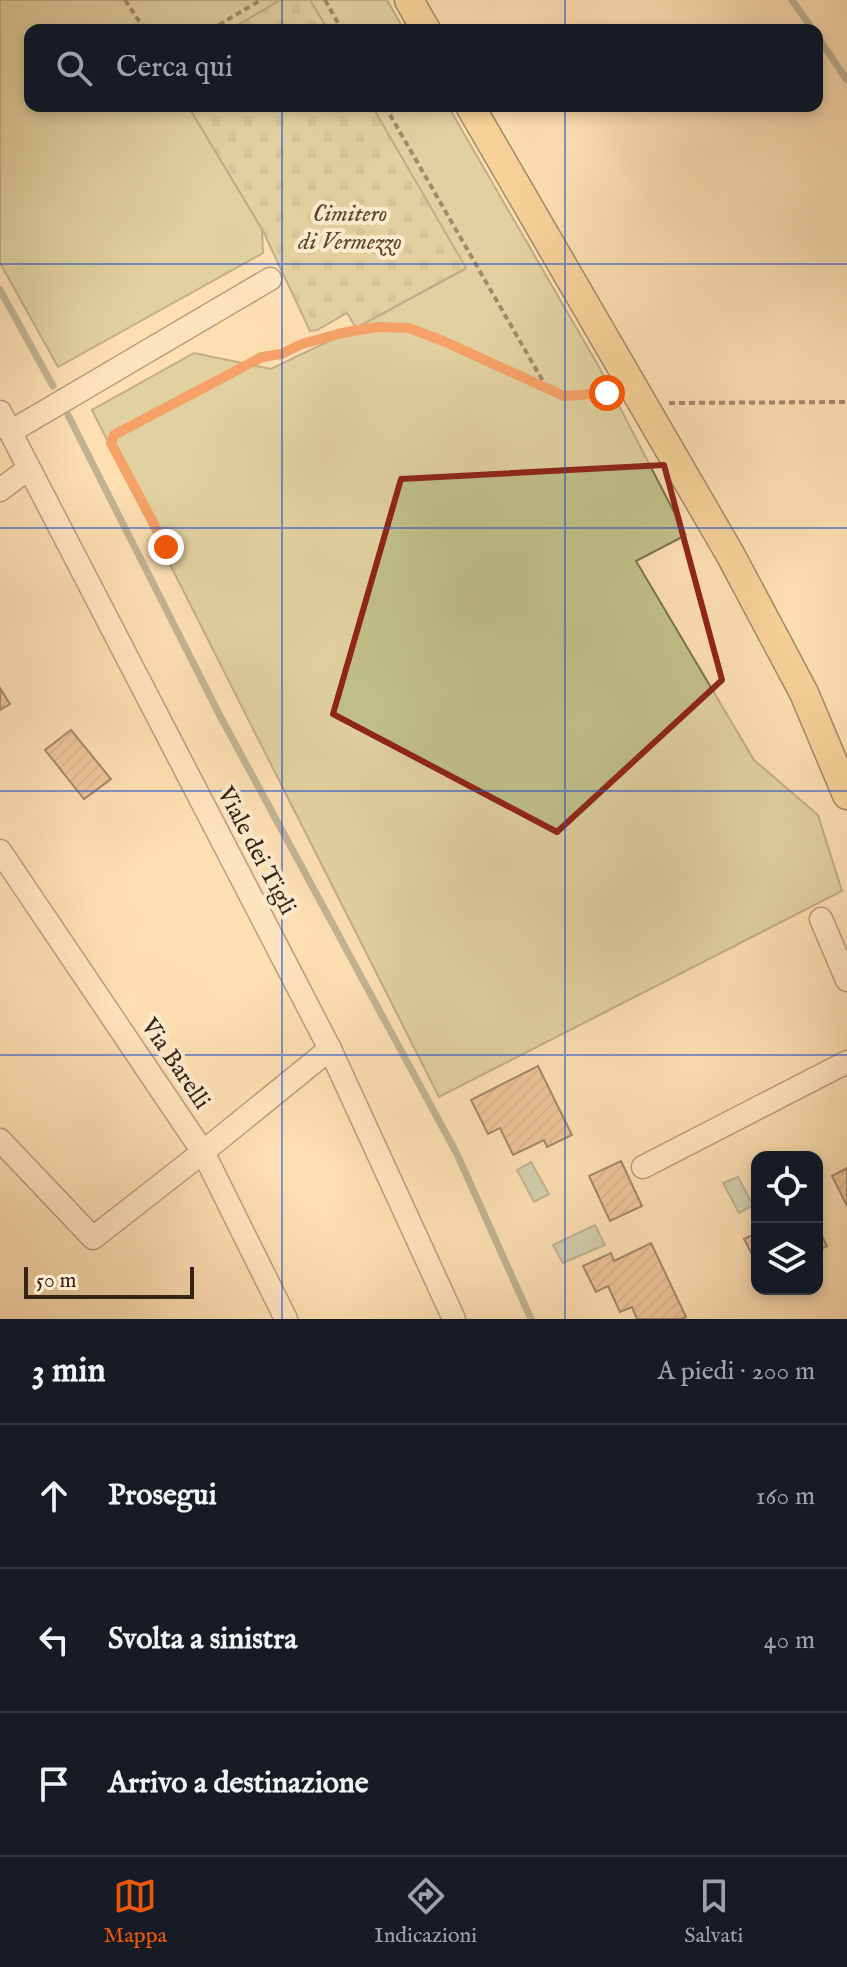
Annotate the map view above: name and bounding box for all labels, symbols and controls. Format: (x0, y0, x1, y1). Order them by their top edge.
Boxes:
search box (24, 24, 823, 112)
icon: search (52, 46, 96, 90)
text: Cerca qui (116, 49, 233, 87)
park label: Cimitero di Vermezzo (297, 199, 402, 258)
route start (589, 375, 625, 411)
route end (148, 529, 184, 565)
street label: Viale dei Tigli (209, 781, 303, 920)
street label: Via Barelli (133, 1012, 217, 1116)
map controls (751, 1151, 823, 1295)
button: locate (751, 1151, 823, 1223)
button: layers (751, 1223, 823, 1295)
scale bar (24, 1263, 194, 1299)
text: 50 m (36, 1267, 77, 1295)
text: 3 min (32, 1350, 106, 1393)
text: A piedi · 200 m (658, 1355, 815, 1388)
icon: ahead (32, 1474, 76, 1518)
text: Prosegui (108, 1477, 217, 1515)
text: 160 m (756, 1480, 815, 1513)
icon: left (32, 1618, 76, 1662)
text: Svolta a sinistra (108, 1621, 297, 1659)
text: 40 m (764, 1624, 815, 1657)
icon: arrive (32, 1762, 76, 1806)
text: Arrivo a destinazione (108, 1765, 369, 1803)
tab: Mappa (104, 1874, 167, 1950)
tab: Indicazioni (374, 1874, 477, 1950)
tab: Salvati (684, 1874, 743, 1950)

